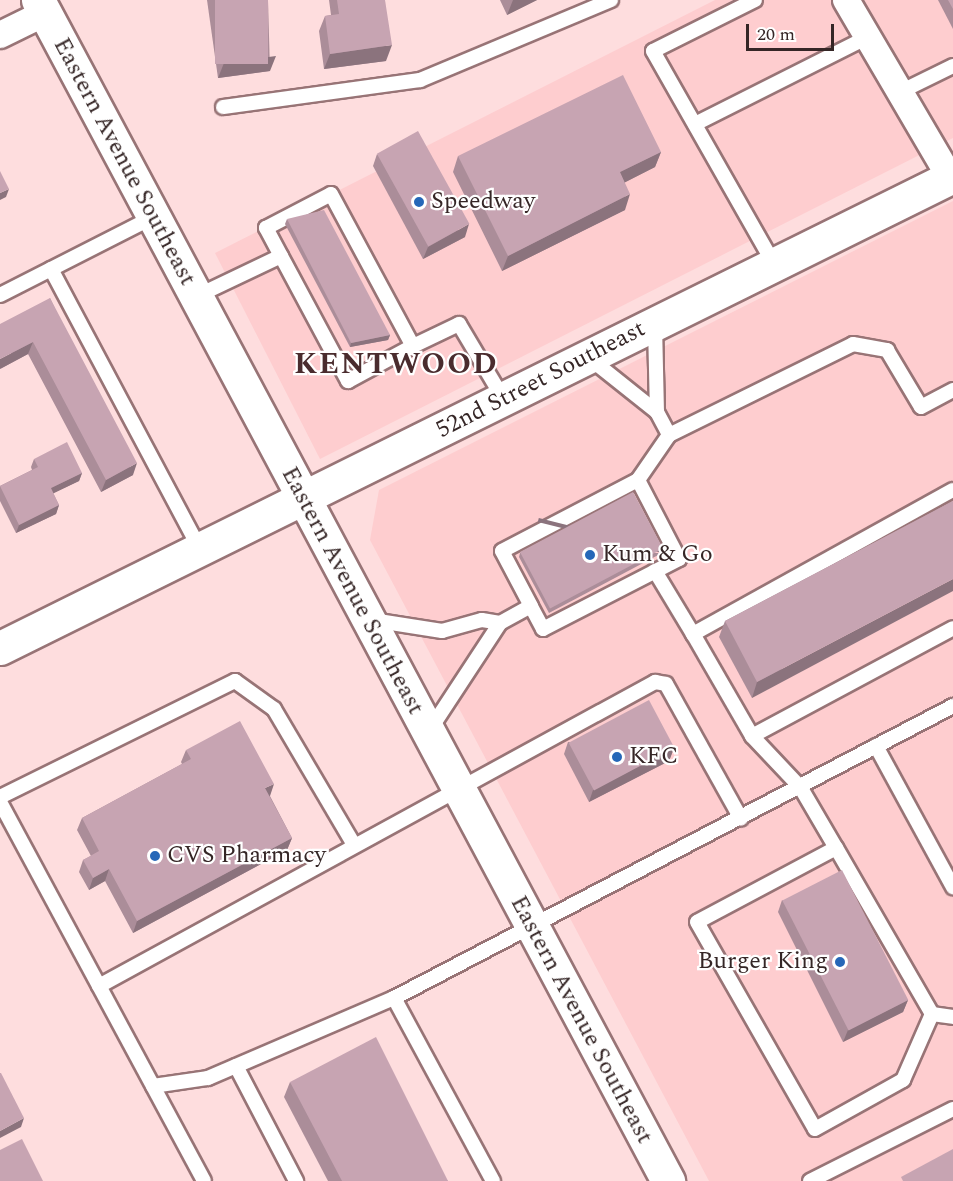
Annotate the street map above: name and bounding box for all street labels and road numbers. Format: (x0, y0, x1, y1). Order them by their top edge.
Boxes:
street label: Eastern Avenue Southeast (46, 33, 202, 291)
street label: 52nd Street Southeast (432, 315, 650, 445)
street label: Eastern Avenue Southeast (274, 462, 430, 720)
street label: Eastern Avenue Southeast (503, 891, 659, 1149)

